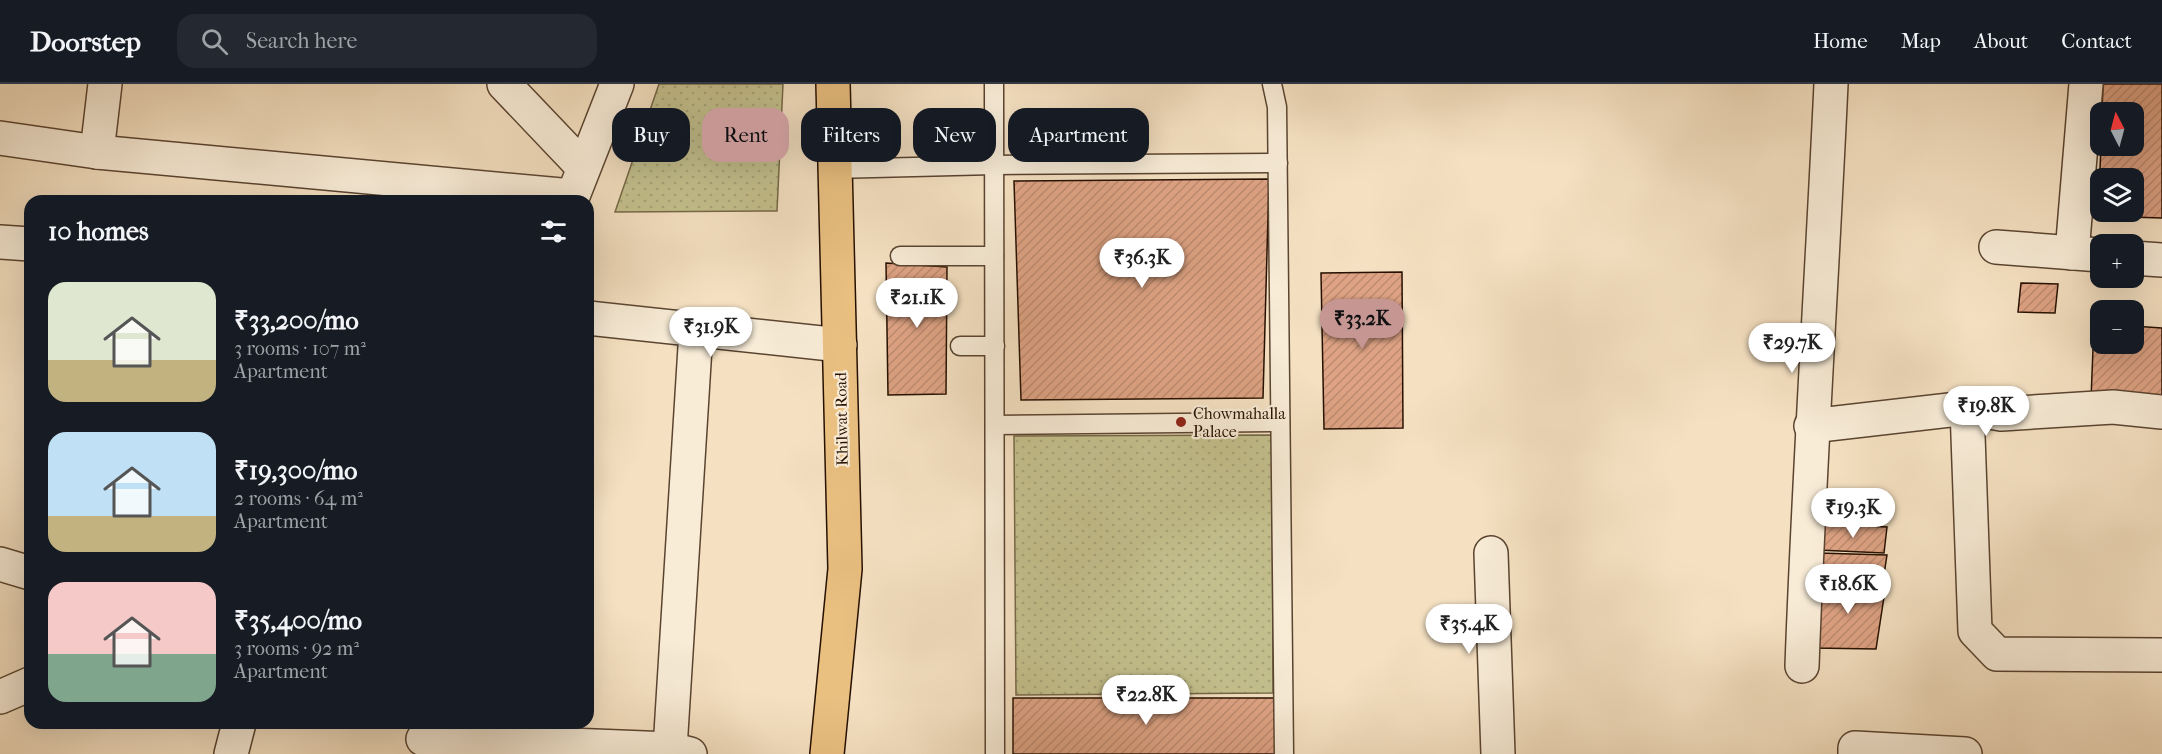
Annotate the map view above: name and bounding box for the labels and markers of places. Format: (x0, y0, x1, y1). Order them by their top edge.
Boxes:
pin: ₹36.3K (1093, 238, 1191, 289)
pin: ₹21.1K (868, 278, 966, 329)
pin: ₹33.2K (1313, 299, 1411, 350)
pin: ₹31.9K (662, 307, 760, 358)
pin: ₹29.7K (1743, 323, 1841, 374)
pin: ₹19.8K (1937, 386, 2035, 437)
place label: Chowmahalla Palace (1193, 404, 1286, 441)
marker: Chowmahalla Palace (1174, 415, 1188, 429)
pin: ₹19.3K (1804, 488, 1902, 539)
pin: ₹18.6K (1799, 564, 1897, 615)
pin: ₹35.4K (1420, 604, 1518, 655)
pin: ₹22.8K (1097, 675, 1195, 726)

